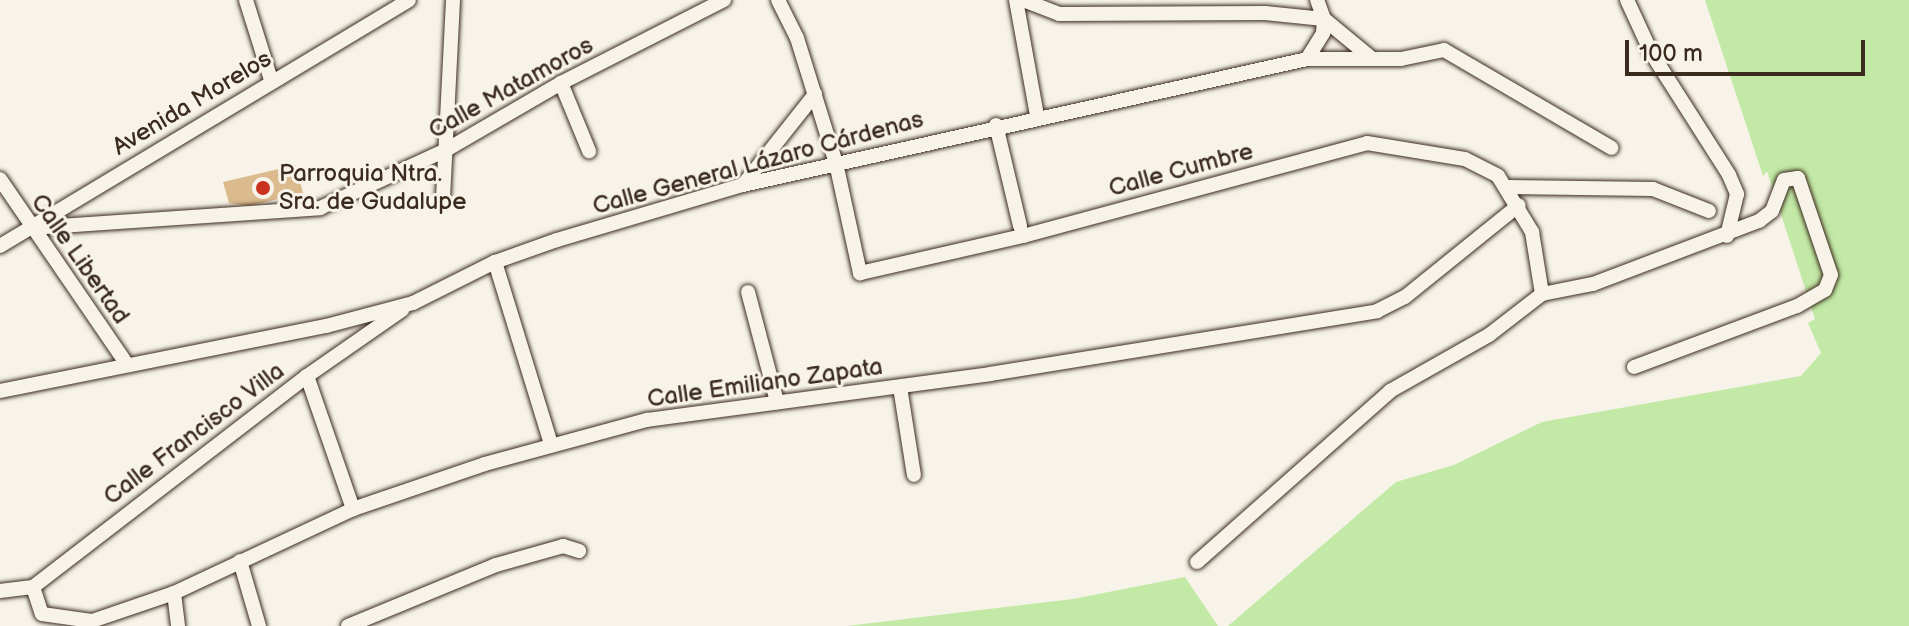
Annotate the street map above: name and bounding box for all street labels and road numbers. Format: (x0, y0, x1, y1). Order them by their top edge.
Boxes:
street label: Calle Matamoros (424, 31, 598, 145)
street label: Avenida Morelos (107, 44, 277, 162)
street label: Calle General Lázaro Cárdenas (590, 105, 926, 221)
street label: Calle Cumbre (1106, 137, 1256, 203)
street label: Calle Libertad (25, 188, 135, 330)
street label: Calle Emiliano Zapata (645, 352, 885, 414)
street label: Calle Francisco Villa (98, 357, 290, 511)

